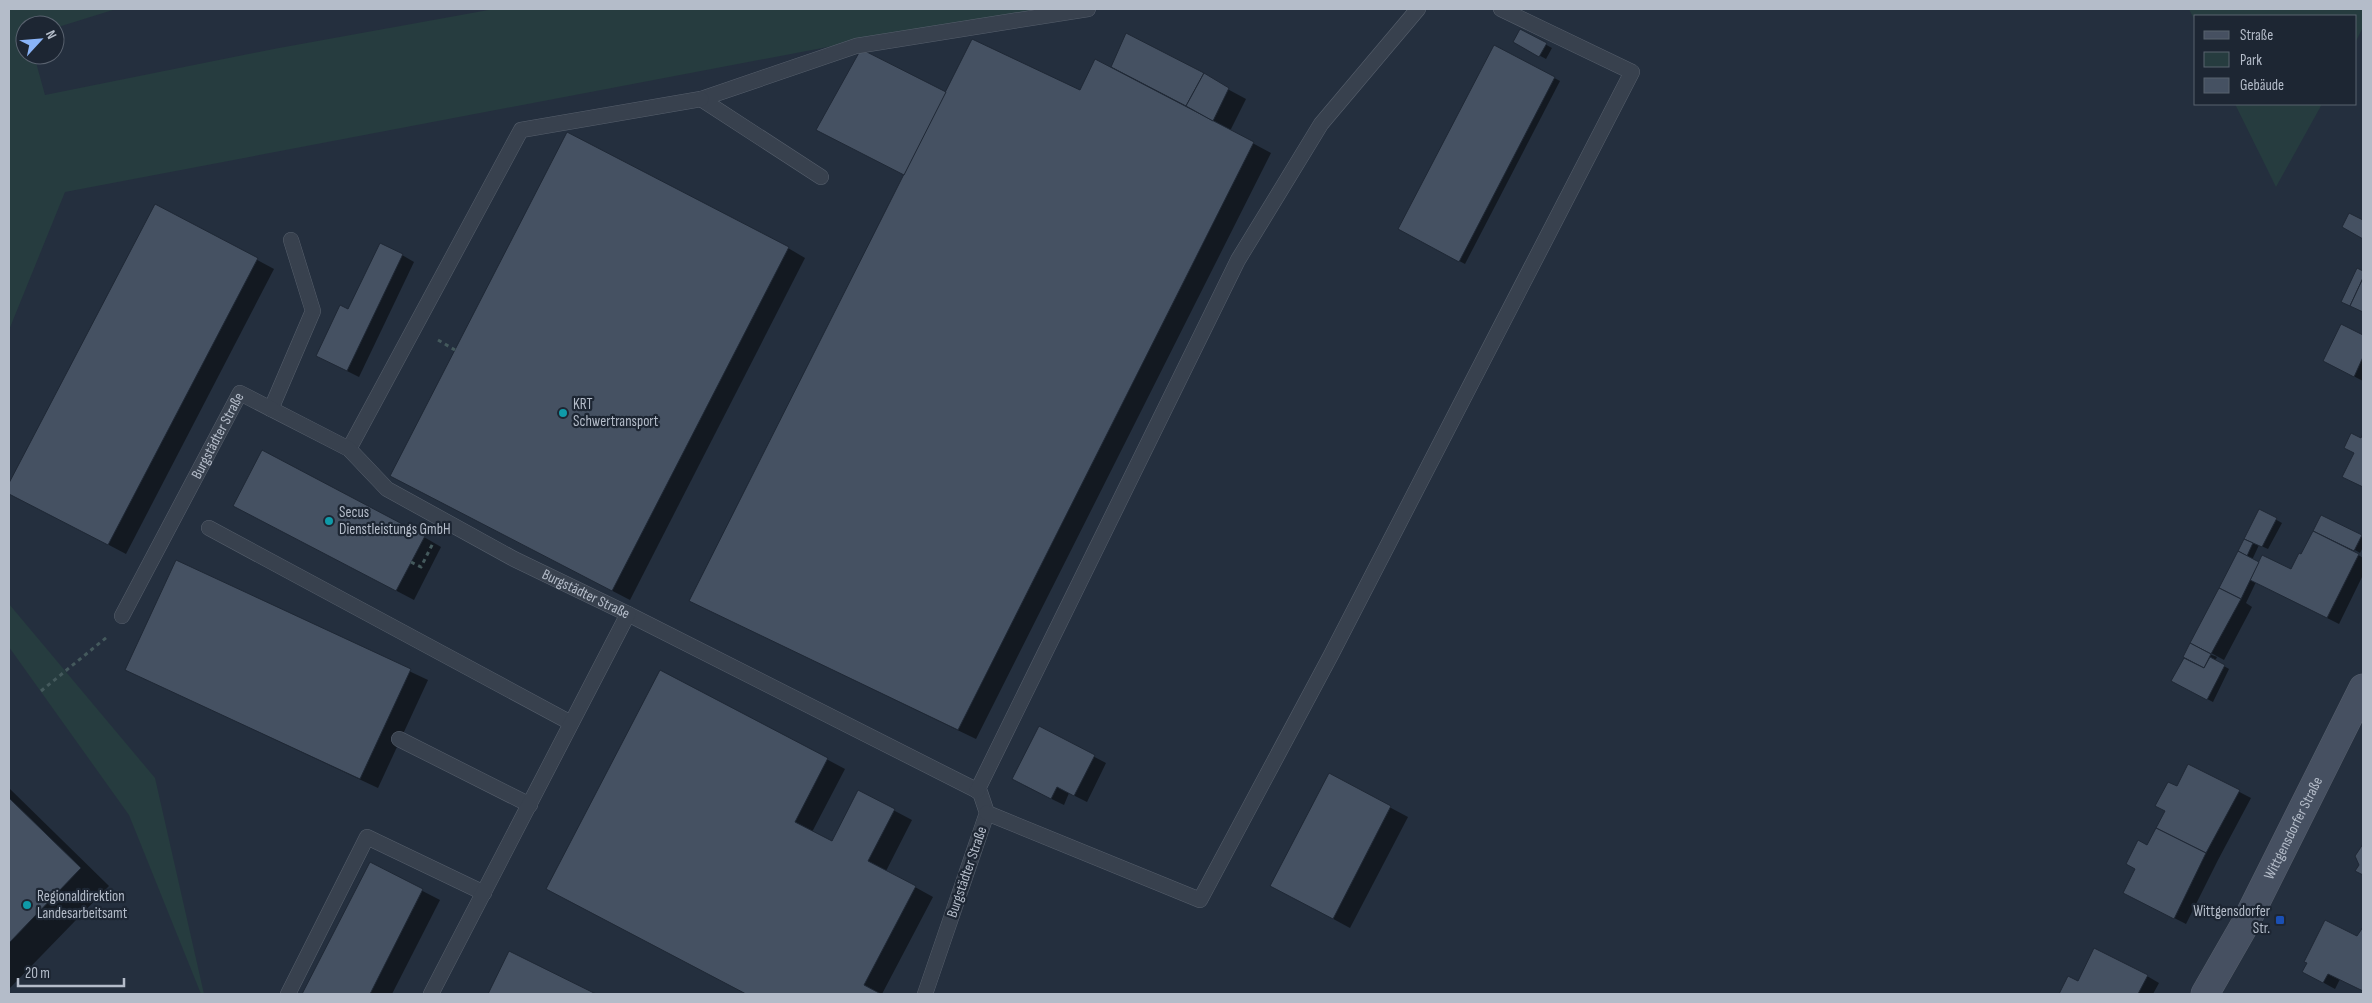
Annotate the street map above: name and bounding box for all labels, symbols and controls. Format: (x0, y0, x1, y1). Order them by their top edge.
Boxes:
north arrow (15, 15, 65, 65)
legend (2194, 15, 2357, 105)
text: Straße (2240, 26, 2273, 45)
text: N (42, 27, 61, 42)
text: Park (2240, 51, 2262, 70)
text: Gebäude (2240, 76, 2284, 95)
street label: Burgstädter Straße (187, 389, 248, 482)
place label: KRT Schwertransport (573, 395, 659, 431)
marker: KRT Schwertransport (557, 407, 569, 419)
place label: Secus Dienstleistungs GmbH (339, 503, 451, 539)
marker: Secus Dienstleistungs GmbH (323, 515, 335, 527)
street label: Burgstädter Straße (539, 565, 633, 623)
street label: Wittgensdorfer Straße (2259, 773, 2327, 883)
street label: Burgstädter Straße (943, 824, 991, 920)
place label: Regionaldirektion Landesarbeitsamt (37, 887, 128, 923)
marker: Regionaldirektion Landesarbeitsamt (21, 899, 33, 911)
place label: Wittgensdorfer Str. (2193, 902, 2271, 938)
marker: Wittgensdorfer Str. (2274, 914, 2286, 926)
scale bar (18, 956, 124, 988)
text: 20 m (25, 964, 50, 983)

